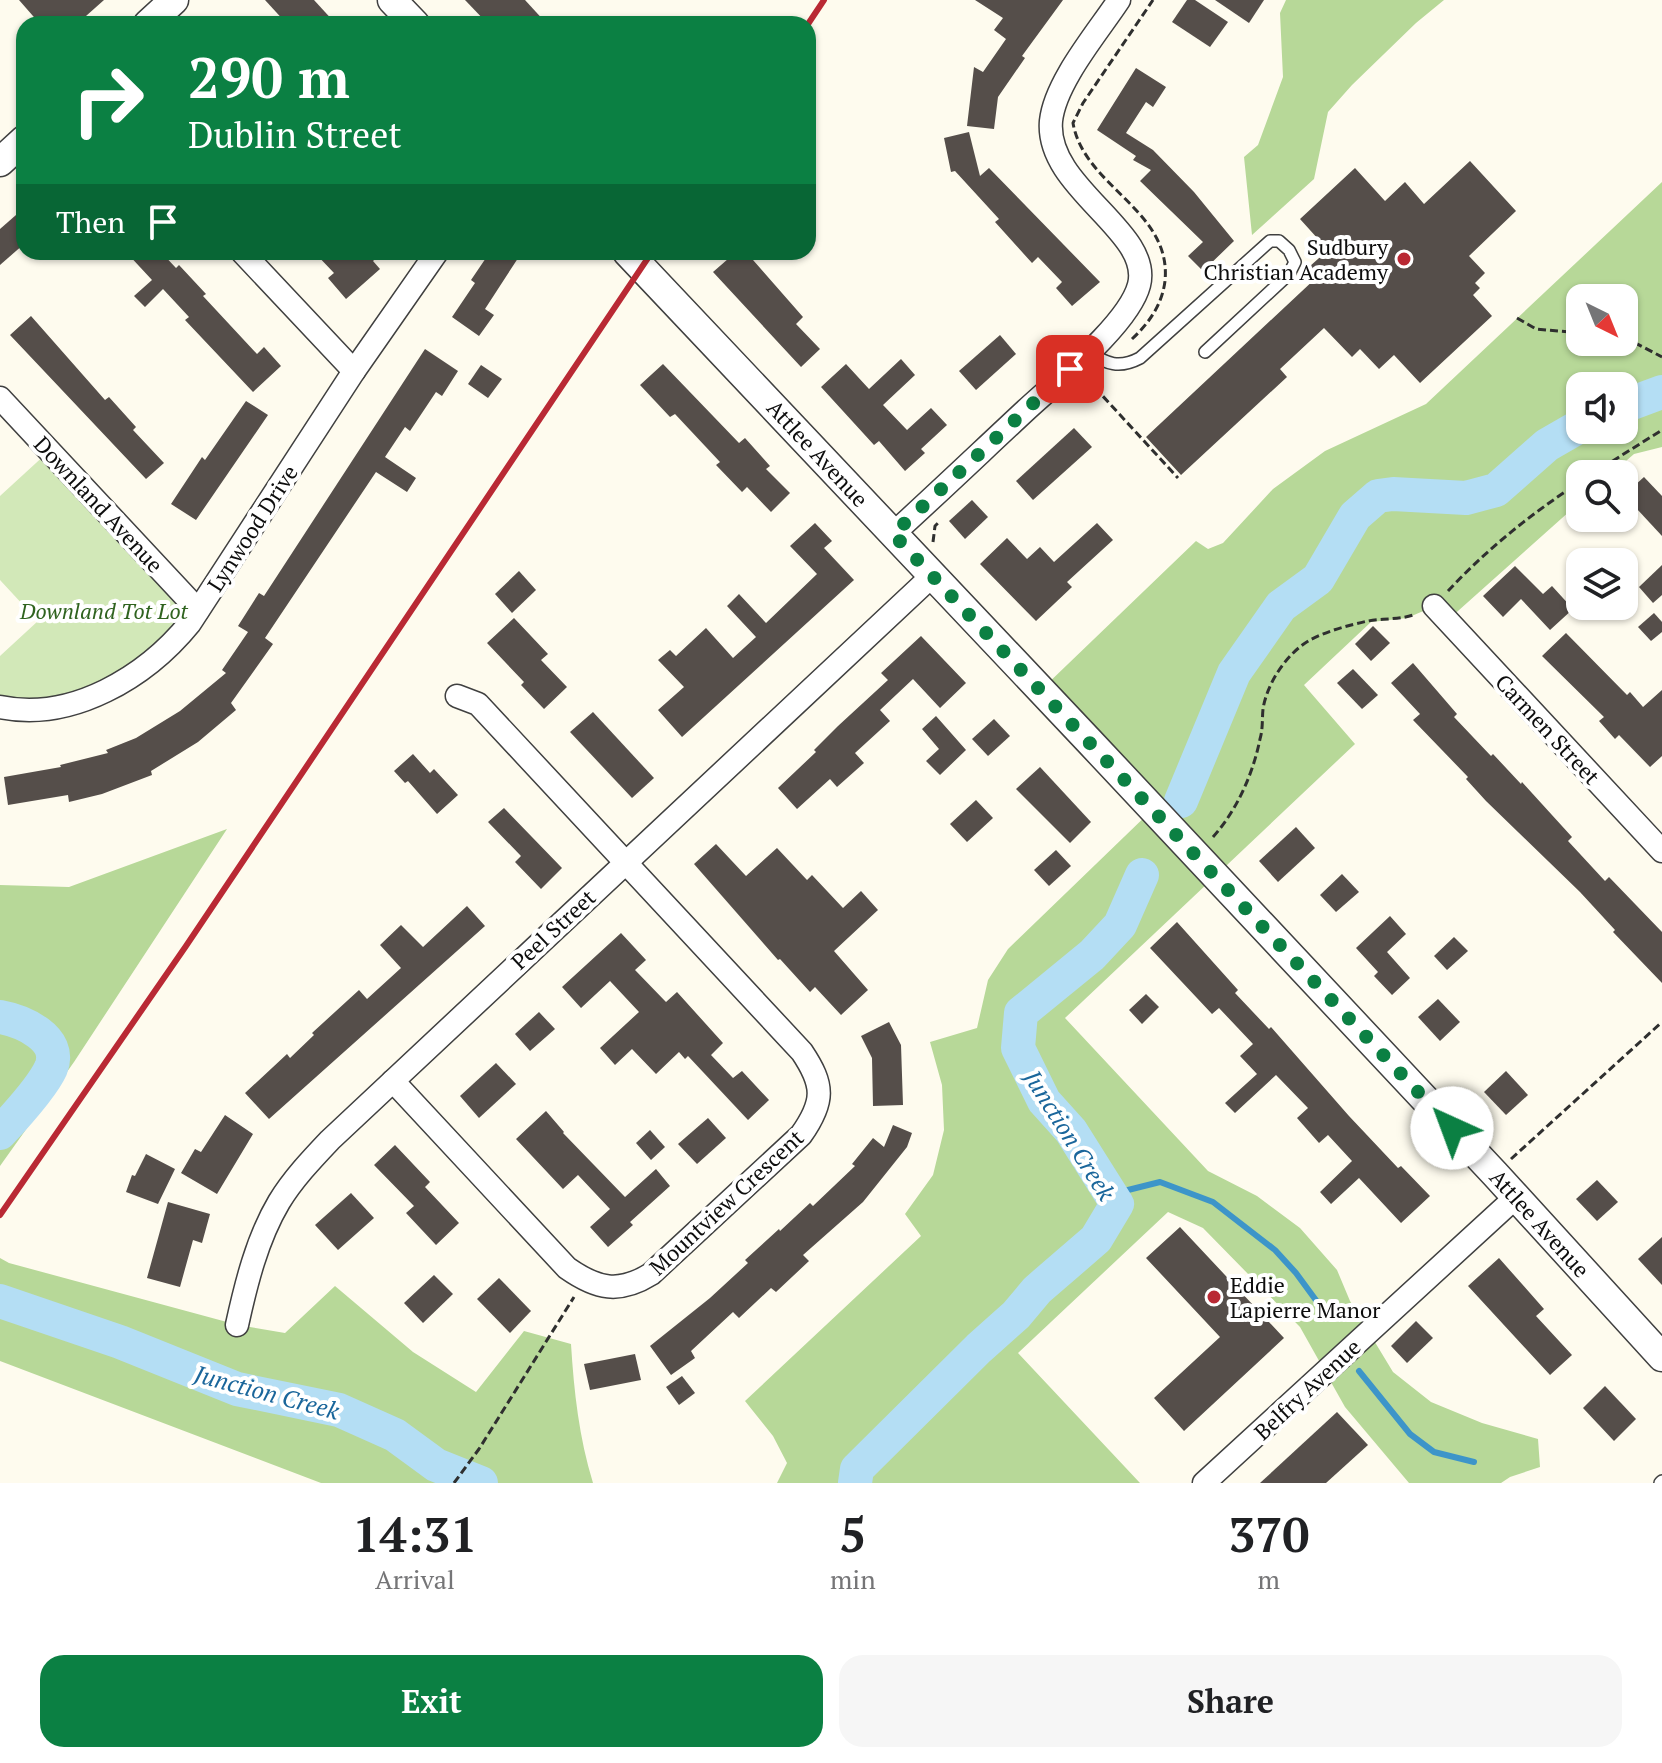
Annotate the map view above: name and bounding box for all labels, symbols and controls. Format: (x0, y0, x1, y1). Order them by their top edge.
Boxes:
text: 290 m (188, 40, 350, 114)
icon: right (56, 48, 160, 152)
text: Dublin Street (188, 111, 402, 158)
icon: arrive (141, 200, 185, 244)
text: Then (56, 202, 125, 242)
place label: Sudbury Christian Academy (1203, 232, 1389, 286)
marker: Sudbury Christian Academy (1395, 250, 1413, 268)
north arrow (1566, 284, 1638, 356)
map controls (1566, 284, 1638, 620)
pin (1036, 335, 1104, 403)
icon: arrive (1048, 347, 1092, 391)
button: sound (1566, 372, 1638, 444)
street label: Attlee Avenue (761, 393, 875, 513)
street label: Downland Avenue (28, 430, 170, 578)
street label: Lynwood Drive (200, 459, 304, 597)
button: search (1566, 460, 1638, 532)
button: layers (1566, 548, 1638, 620)
park label: Downland Tot Lot (19, 596, 189, 625)
street label: Carmen Street (1489, 668, 1607, 790)
street label: Peel Street (505, 883, 601, 975)
water label: Junction Creek (1017, 1063, 1123, 1207)
position arrow (1410, 1086, 1494, 1170)
street label: Mountview Crescent (643, 1123, 809, 1281)
street label: Attlee Avenue (1484, 1163, 1596, 1283)
place label: Eddie Lapierre Manor (1230, 1270, 1381, 1324)
marker: Eddie Lapierre Manor (1205, 1288, 1223, 1306)
street label: Belfry Avenue (1248, 1332, 1366, 1446)
water label: Junction Creek (190, 1357, 343, 1427)
text: 14:31 (352, 1502, 477, 1566)
text: 5 (839, 1502, 866, 1566)
text: 370 (1228, 1502, 1310, 1566)
text: Arrival (375, 1562, 455, 1596)
text: min (830, 1562, 876, 1596)
text: m (1258, 1562, 1280, 1596)
button: Exit (40, 1655, 823, 1747)
button: Share (839, 1655, 1622, 1747)

